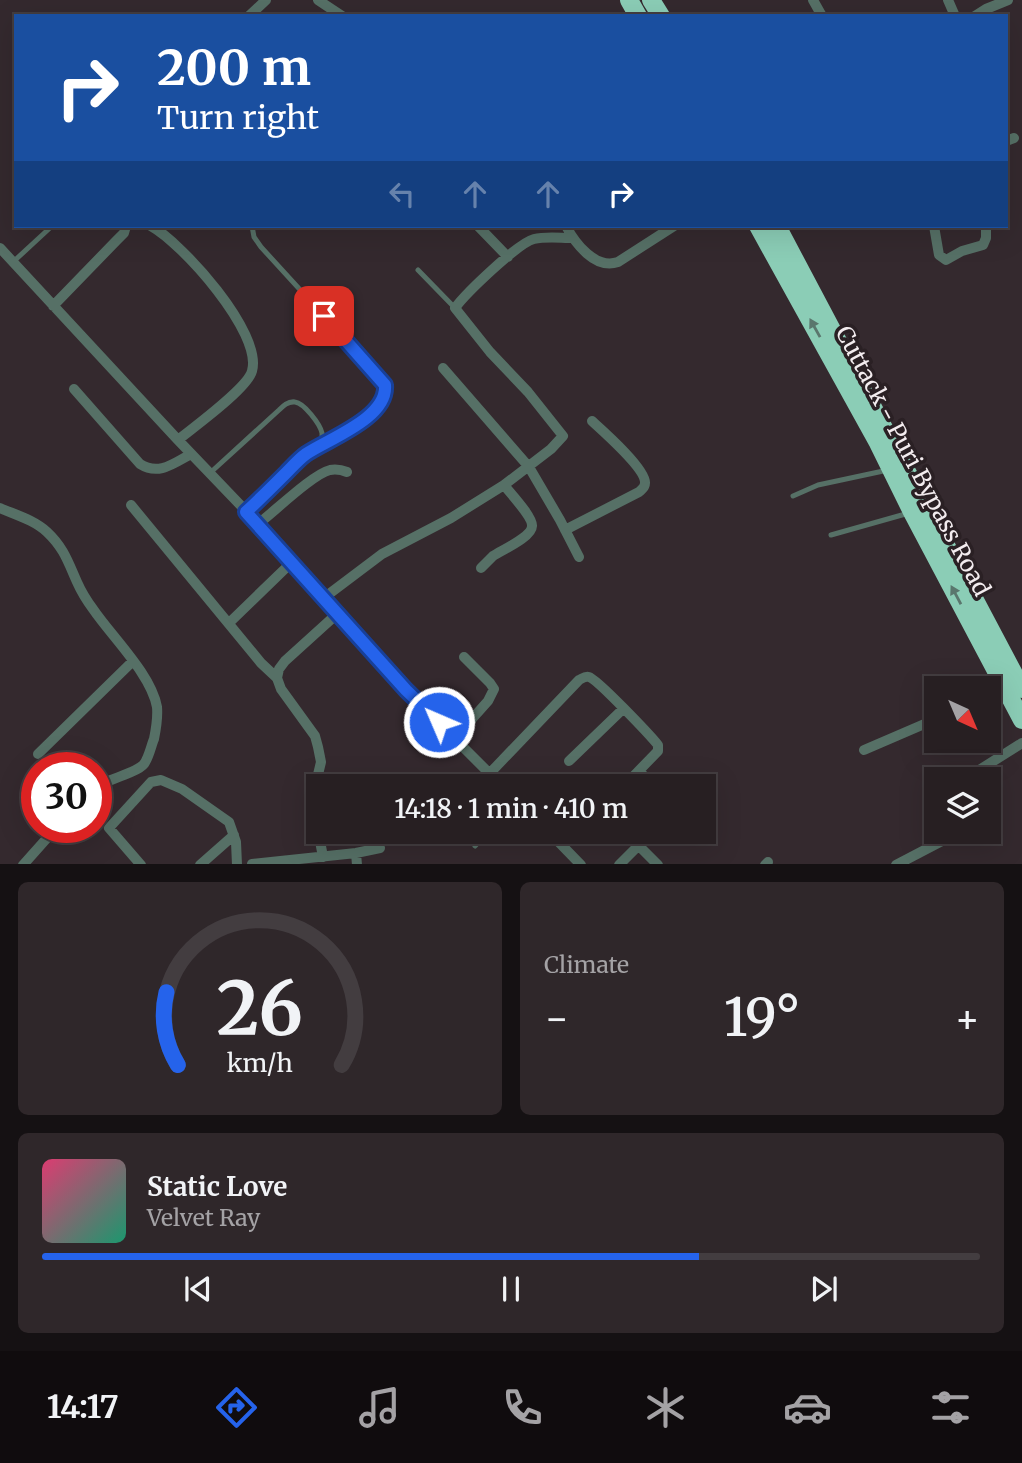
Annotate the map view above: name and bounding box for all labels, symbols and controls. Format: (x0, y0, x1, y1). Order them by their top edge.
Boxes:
text: 200 m (157, 37, 311, 98)
icon: right (42, 42, 133, 133)
text: Turn right (157, 98, 319, 138)
icon: left (383, 175, 421, 213)
icon: ahead (456, 175, 494, 213)
icon: ahead (529, 175, 567, 213)
icon: right (602, 175, 640, 213)
pin (294, 286, 354, 346)
icon: arrive (305, 297, 343, 335)
one-way arrow (809, 319, 821, 338)
street label: Cuttack - Puri Bypass Road (830, 321, 997, 601)
one-way arrow (950, 584, 962, 604)
north arrow (924, 676, 1001, 752)
map controls (924, 676, 1001, 844)
position arrow (402, 685, 476, 759)
speed limit sign: 30 (21, 752, 112, 843)
button: layers (924, 767, 1001, 844)
text: 14:18 · 1 min · 410 m (394, 792, 628, 825)
text: Climate (544, 950, 629, 979)
text: 26 (217, 963, 303, 1055)
text: 19° (724, 985, 800, 1050)
text: − (544, 995, 569, 1042)
text: + (955, 995, 980, 1042)
text: km/h (227, 1046, 293, 1078)
text: Static Love (147, 1170, 287, 1203)
text: Velvet Ray (147, 1203, 260, 1232)
icon: previous (179, 1270, 217, 1308)
icon: pause (492, 1270, 530, 1308)
icon: next (805, 1270, 843, 1308)
icon: directions (212, 1383, 261, 1432)
icon: music (355, 1383, 404, 1432)
icon: phone (498, 1383, 547, 1432)
icon: climate (641, 1383, 690, 1432)
icon: car (783, 1383, 832, 1432)
icon: filters (926, 1383, 975, 1432)
text: 14:17 (47, 1387, 119, 1427)

